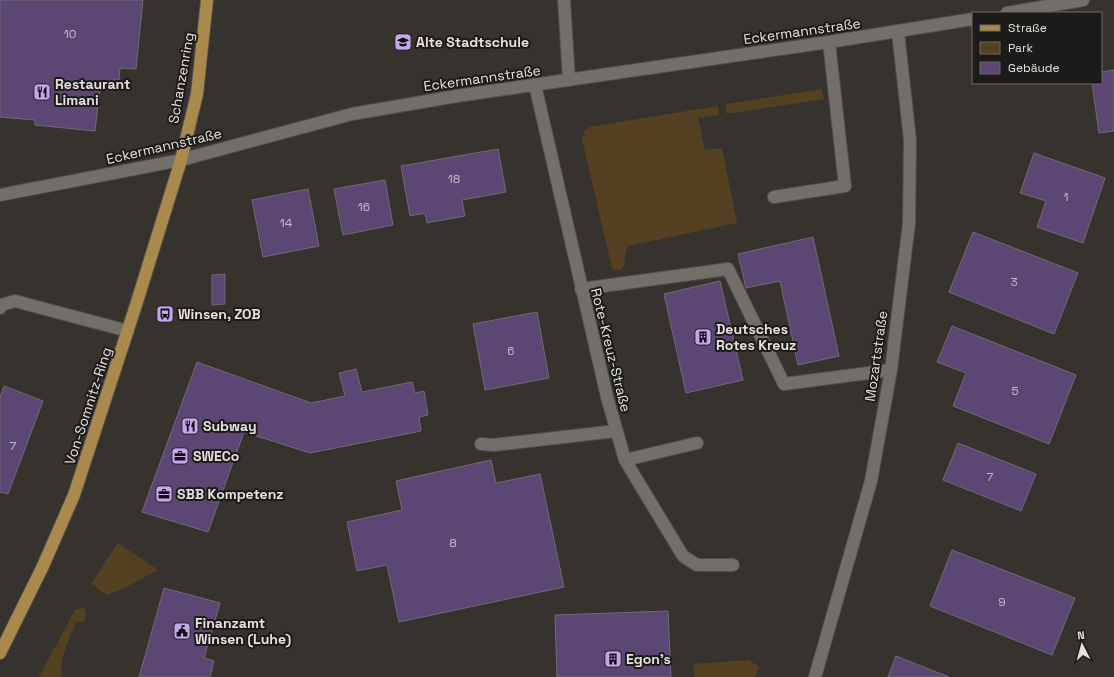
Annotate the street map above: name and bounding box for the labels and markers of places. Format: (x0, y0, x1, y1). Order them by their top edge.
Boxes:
school or university icon: Alte Stadtschule (393, 32, 413, 52)
place label: Alte Stadtschule (416, 33, 529, 51)
place label: Restaurant Limani (55, 75, 130, 109)
restaurant icon: Restaurant Limani (32, 82, 52, 102)
bus stop icon: Winsen, ZOB (155, 304, 175, 324)
place label: Winsen, ZOB (178, 305, 261, 323)
place label: Deutsches Rotes Kreuz (716, 320, 796, 354)
building icon: Deutsches Rotes Kreuz (693, 327, 713, 347)
restaurant icon: Subway (180, 416, 200, 436)
place label: Subway (203, 417, 257, 435)
office icon: SWECo (170, 446, 190, 466)
place label: SWECo (193, 447, 239, 465)
office icon: SBB Kompetenz (154, 484, 174, 504)
place label: SBB Kompetenz (177, 485, 284, 503)
place label: Finanzamt Winsen (Luhe) (195, 614, 291, 648)
public building icon: Finanzamt Winsen (Luhe) (172, 621, 192, 641)
building icon: Egon's (603, 649, 623, 669)
place label: Egon's (626, 650, 671, 668)

